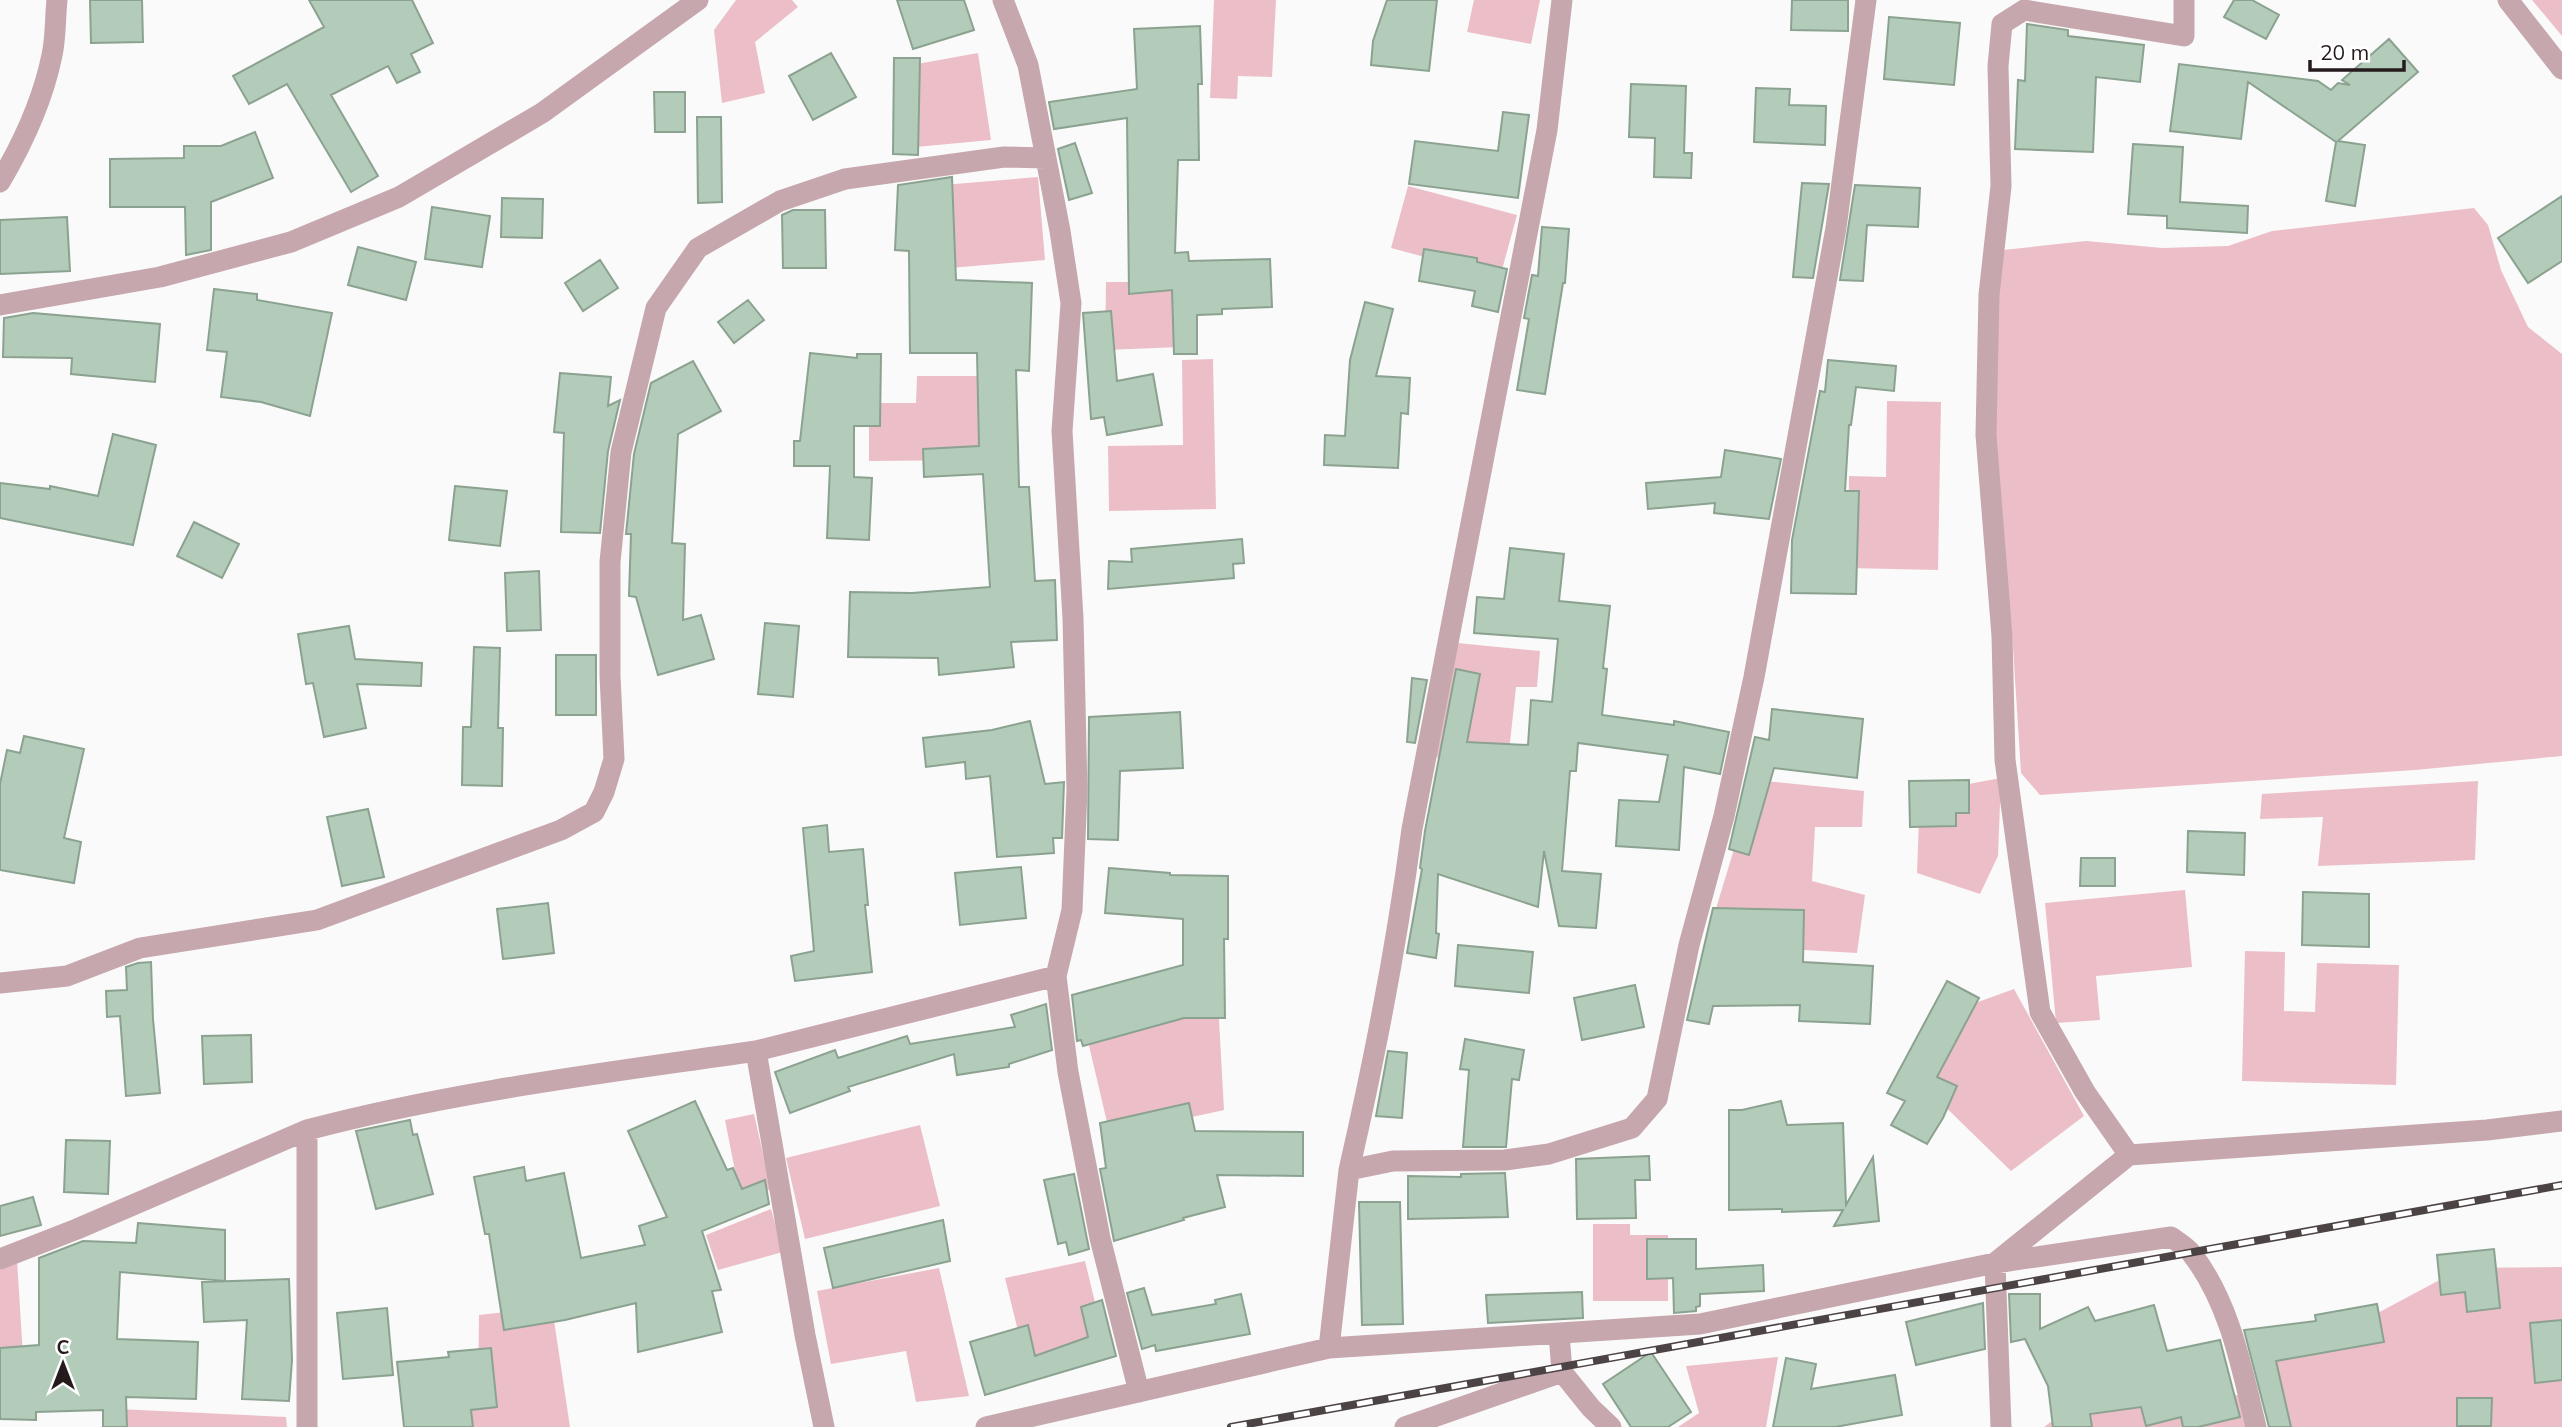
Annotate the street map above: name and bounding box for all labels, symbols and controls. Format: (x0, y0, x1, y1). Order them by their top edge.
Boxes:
scale bar (2310, 28, 2404, 72)
text: 20 m (2320, 39, 2369, 65)
north arrow (28, 1329, 98, 1399)
text: С (56, 1335, 70, 1359)

